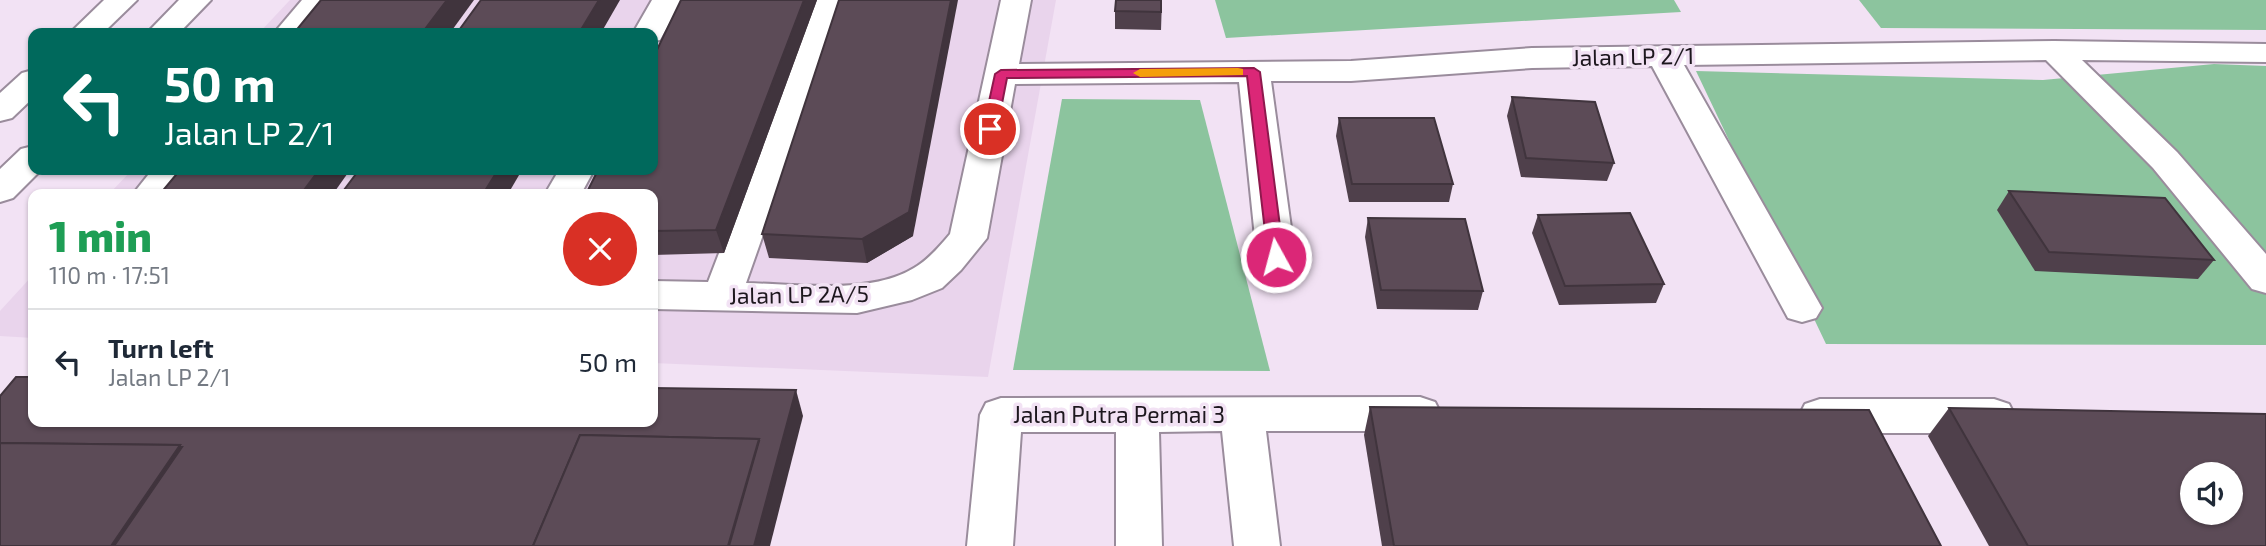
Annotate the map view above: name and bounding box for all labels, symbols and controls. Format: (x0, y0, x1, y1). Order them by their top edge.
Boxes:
street label: Jalan LP 2/1 (1572, 41, 1694, 71)
text: 50 m (164, 53, 276, 112)
icon: left (49, 56, 140, 147)
pin (960, 99, 1020, 159)
icon: arrive (971, 110, 1009, 148)
text: Jalan LP 2/1 (164, 113, 334, 151)
text: 1 min (49, 210, 152, 260)
button: close (563, 212, 637, 286)
position arrow (1239, 220, 1313, 294)
text: 110 m · 17:51 (49, 261, 170, 289)
street label: Jalan LP 2A/5 (729, 279, 869, 309)
text: Turn left (108, 332, 214, 363)
icon: left (49, 343, 87, 381)
text: 50 m (579, 346, 637, 377)
text: Jalan LP 2/1 (108, 363, 230, 391)
street label: Jalan Putra Permai 3 (1013, 400, 1225, 428)
map controls (2180, 462, 2243, 525)
button: sound (2180, 462, 2243, 525)

